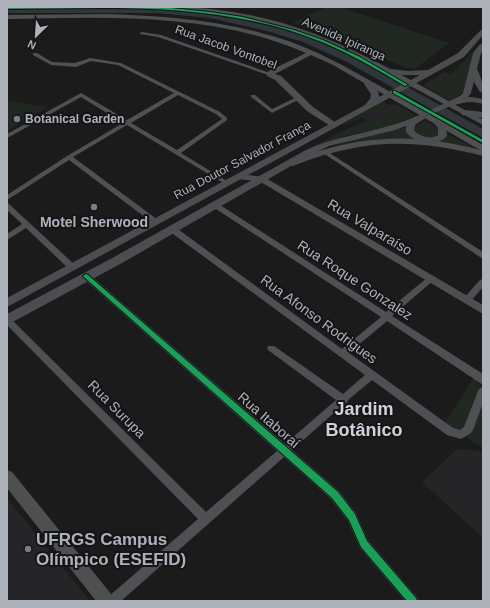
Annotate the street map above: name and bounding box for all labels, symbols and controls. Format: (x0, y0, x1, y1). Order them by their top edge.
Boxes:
street label: Avenida Ipiranga (300, 14, 388, 64)
north arrow (16, 16, 56, 56)
street label: Rua Jacob Vontobel (173, 22, 279, 72)
text: N (26, 38, 38, 52)
place label: Botanical Garden (25, 112, 124, 126)
marker: Botanical Garden (12, 114, 22, 124)
street label: Rua Doutor Salvador França (171, 118, 313, 202)
street label: Rua Valparaíso (325, 196, 415, 259)
marker: Motel Sherwood (89, 202, 99, 212)
place label: Motel Sherwood (40, 214, 148, 230)
street label: Rua Roque Gonzalez (295, 237, 415, 323)
street label: Rua Afonso Rodrigues (258, 271, 380, 367)
street label: Rua Surupa (85, 377, 149, 441)
street label: Rua Itaboraí (235, 389, 303, 451)
district label: Jardim Botânico (325, 399, 403, 440)
place label: UFRGS Campus Olímpico (ESEFID) (36, 530, 186, 569)
marker: UFRGS Campus Olímpico (ESEFID) (23, 544, 33, 554)

